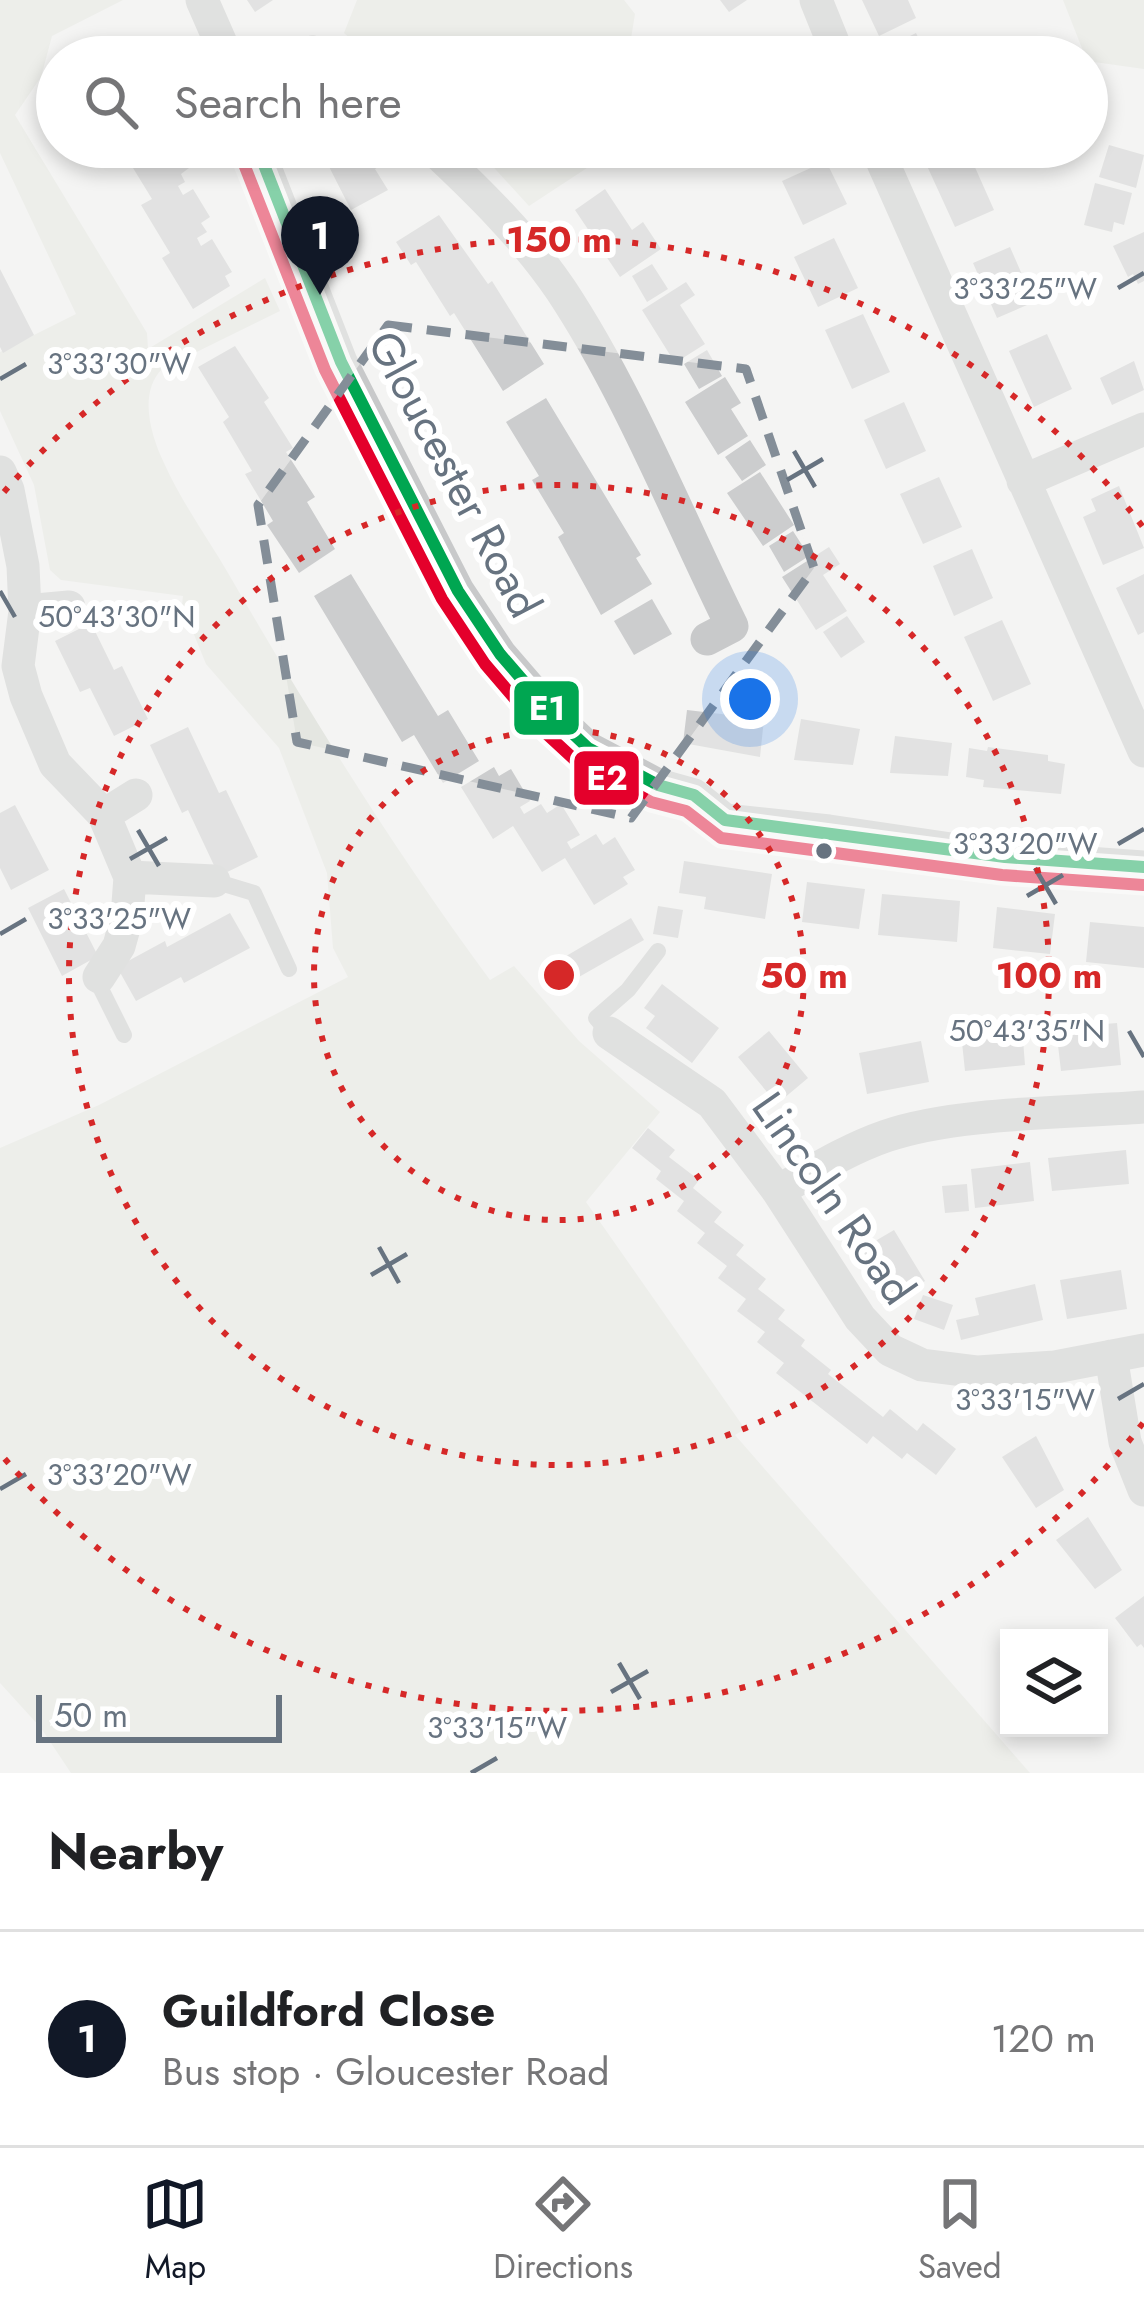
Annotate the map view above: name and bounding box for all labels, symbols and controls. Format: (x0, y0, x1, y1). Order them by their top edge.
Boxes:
search box (36, 36, 1108, 168)
icon: search (78, 69, 144, 135)
text: Search here (174, 70, 402, 135)
pin: 1 (281, 196, 359, 295)
text: 150 m (506, 213, 612, 265)
text: 3°33'25"W (953, 267, 1097, 310)
street label: Gloucester Road (352, 319, 557, 629)
text: 3°33'30"W (47, 342, 191, 385)
text: 50°43'30"N (38, 595, 196, 638)
your location (720, 669, 780, 729)
line badge: E1 (512, 679, 581, 737)
text: E1 (529, 685, 565, 732)
line badge: E2 (572, 749, 641, 807)
text: E2 (586, 755, 628, 802)
text: 3°33'20"W (953, 822, 1098, 865)
unlabelled marker (813, 840, 835, 862)
text: 3°33'25"W (47, 897, 191, 940)
text: 50 m (760, 949, 848, 1001)
text: 100 m (996, 949, 1102, 1001)
centre of rings (538, 954, 580, 996)
text: 50°43'35"N (949, 1009, 1105, 1052)
street label: Lincoln Road (736, 1079, 931, 1318)
text: 3°33'15"W (955, 1378, 1095, 1421)
text: 3°33'20"W (47, 1453, 192, 1496)
map controls (1000, 1629, 1108, 1737)
button: layers (1000, 1629, 1108, 1737)
scale bar (36, 1689, 282, 1742)
text: 50 m (54, 1692, 128, 1739)
text: 3°33'15"W (427, 1706, 567, 1749)
text: Nearby (48, 1814, 223, 1888)
text: Guildford Close (162, 1978, 495, 2043)
text: 1 (77, 2010, 97, 2067)
text: 120 m (991, 2010, 1096, 2067)
text: Bus stop · Gloucester Road (162, 2043, 609, 2100)
tab: Map (142, 2171, 208, 2290)
tab: Directions (493, 2171, 633, 2290)
tab: Saved (918, 2171, 1002, 2290)

